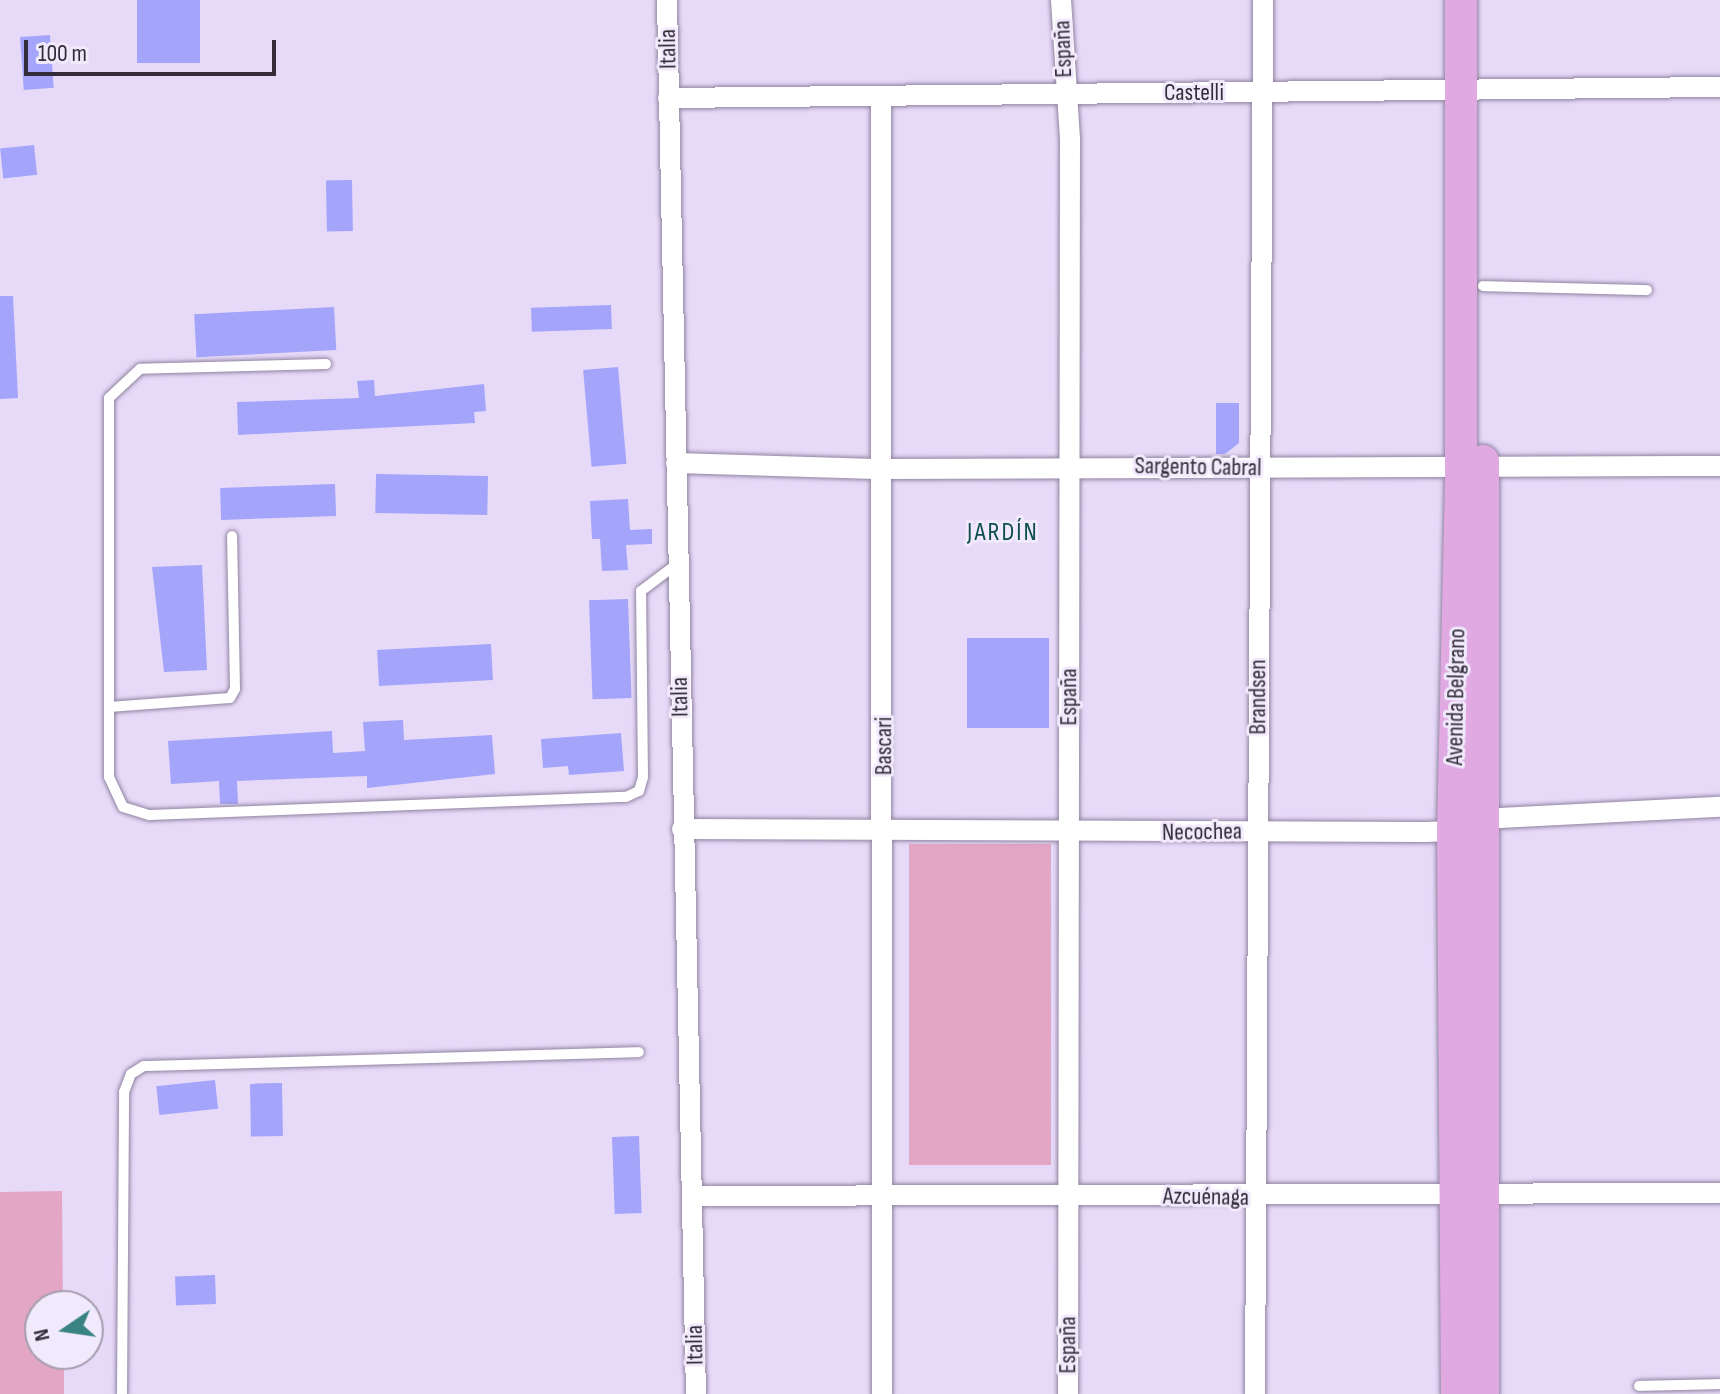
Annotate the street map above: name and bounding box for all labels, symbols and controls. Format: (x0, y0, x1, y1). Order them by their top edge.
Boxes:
street label: España (1048, 20, 1078, 78)
scale bar (28, 24, 280, 74)
street label: Italia (653, 29, 683, 69)
text: 100 m (38, 39, 87, 68)
street label: Castelli (1164, 79, 1224, 107)
street label: Sargento Cabral (1134, 451, 1262, 483)
district label: JARDÍN (967, 517, 1039, 549)
street label: Avenida Belgrano (1440, 628, 1472, 766)
street label: Brandsen (1244, 659, 1272, 735)
street label: España (1055, 668, 1083, 726)
street label: Italia (665, 677, 695, 717)
street label: Bascari (870, 717, 898, 775)
street label: Necochea (1162, 817, 1242, 847)
street label: Azcuénaga (1163, 1182, 1249, 1212)
north arrow (24, 1290, 104, 1370)
street label: España (1054, 1316, 1082, 1374)
street label: Italia (680, 1325, 710, 1365)
text: N (28, 1326, 57, 1344)

